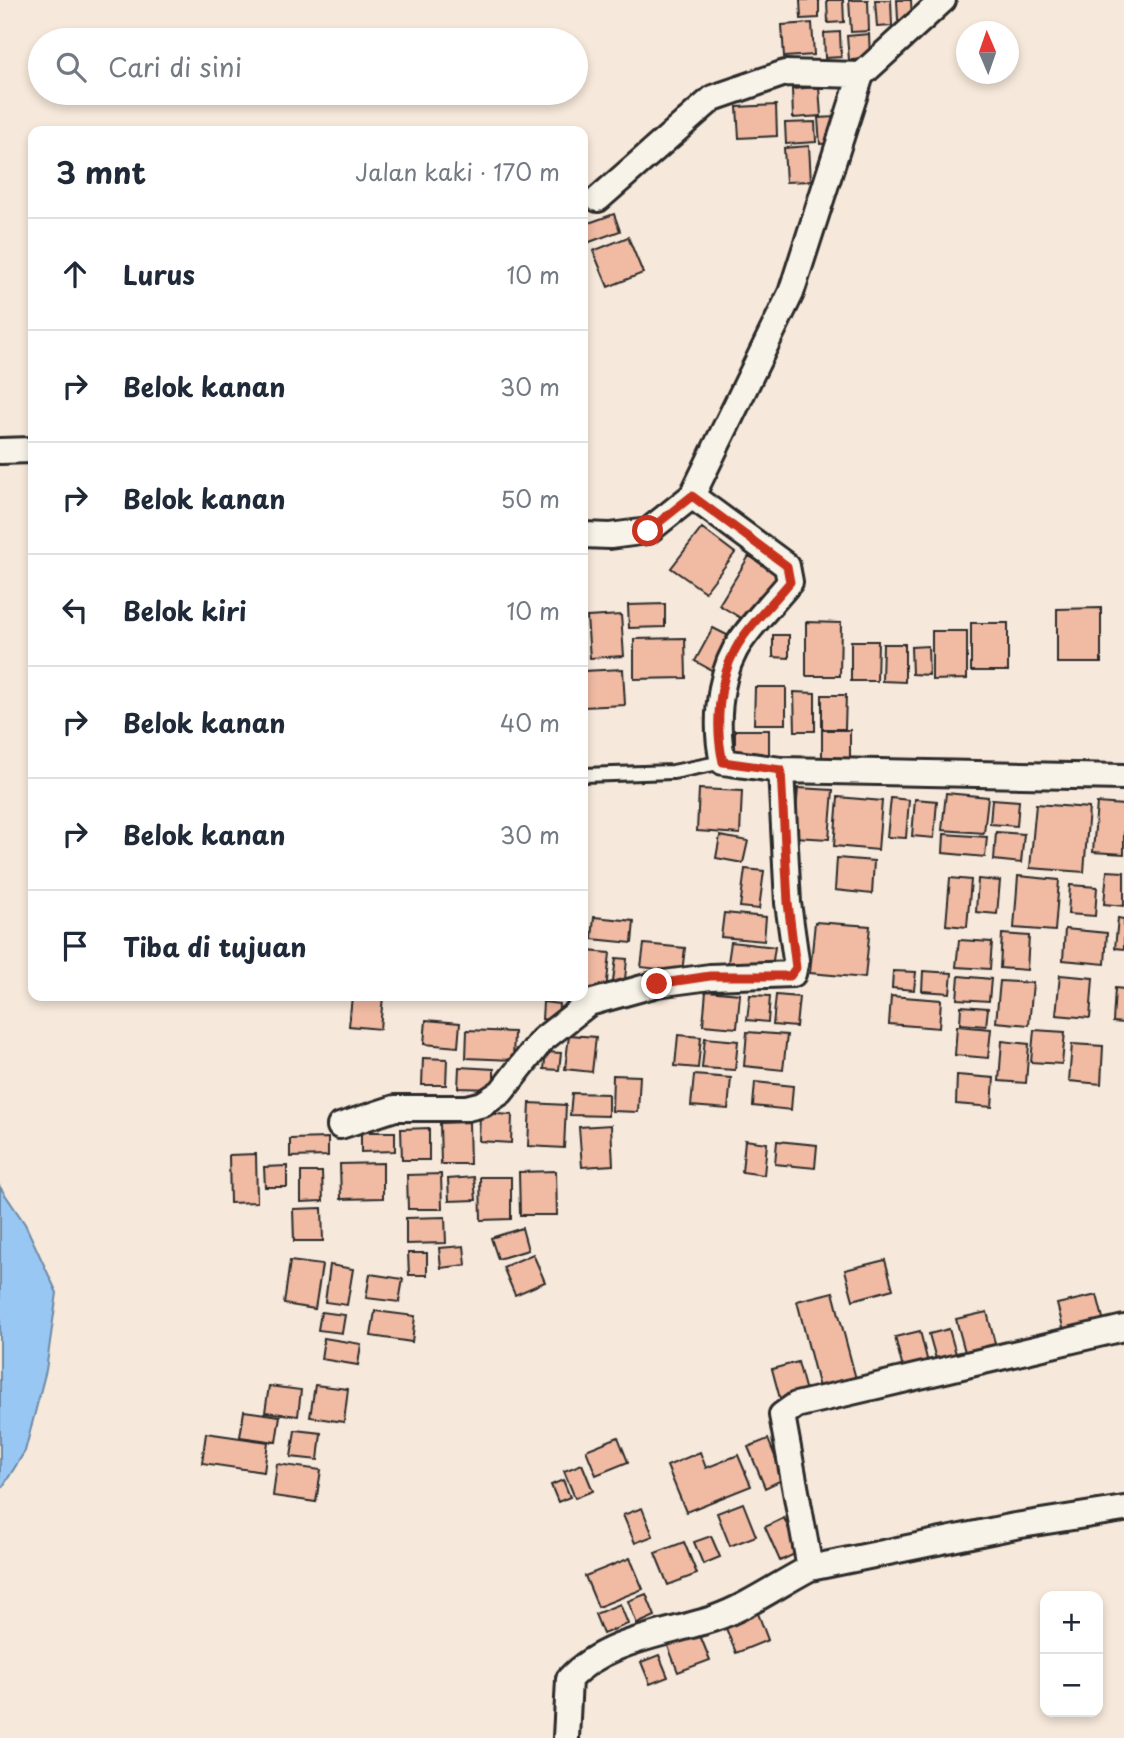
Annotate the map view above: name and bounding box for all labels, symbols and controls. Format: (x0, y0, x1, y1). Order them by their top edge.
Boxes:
north arrow (956, 21, 1019, 84)
search box (28, 28, 588, 105)
text: Cari di sini (108, 47, 242, 86)
icon: search (52, 48, 90, 86)
text: 3 mnt (56, 149, 146, 194)
text: Jalan kaki · 170 m (355, 154, 560, 189)
icon: ahead (56, 255, 94, 293)
text: Lurus (123, 255, 195, 294)
text: 10 m (506, 257, 560, 292)
icon: right (56, 367, 94, 405)
text: Belok kanan (123, 367, 285, 406)
text: 30 m (499, 369, 560, 404)
icon: right (56, 479, 94, 517)
text: Belok kanan (123, 479, 285, 518)
text: 50 m (500, 481, 560, 516)
route start (632, 515, 663, 546)
icon: left (56, 591, 94, 629)
text: Belok kiri (123, 591, 246, 630)
text: 10 m (506, 593, 560, 628)
icon: right (56, 703, 94, 741)
text: Belok kanan (123, 703, 285, 742)
text: 40 m (500, 705, 560, 740)
icon: right (56, 815, 94, 853)
text: Belok kanan (123, 815, 285, 854)
text: 30 m (499, 817, 560, 852)
icon: arrive (56, 927, 94, 965)
text: Tiba di tujuan (123, 927, 307, 966)
route end (641, 968, 672, 999)
map controls (1040, 1591, 1103, 1717)
button: + (1040, 1591, 1103, 1654)
button: − (1040, 1654, 1103, 1717)

